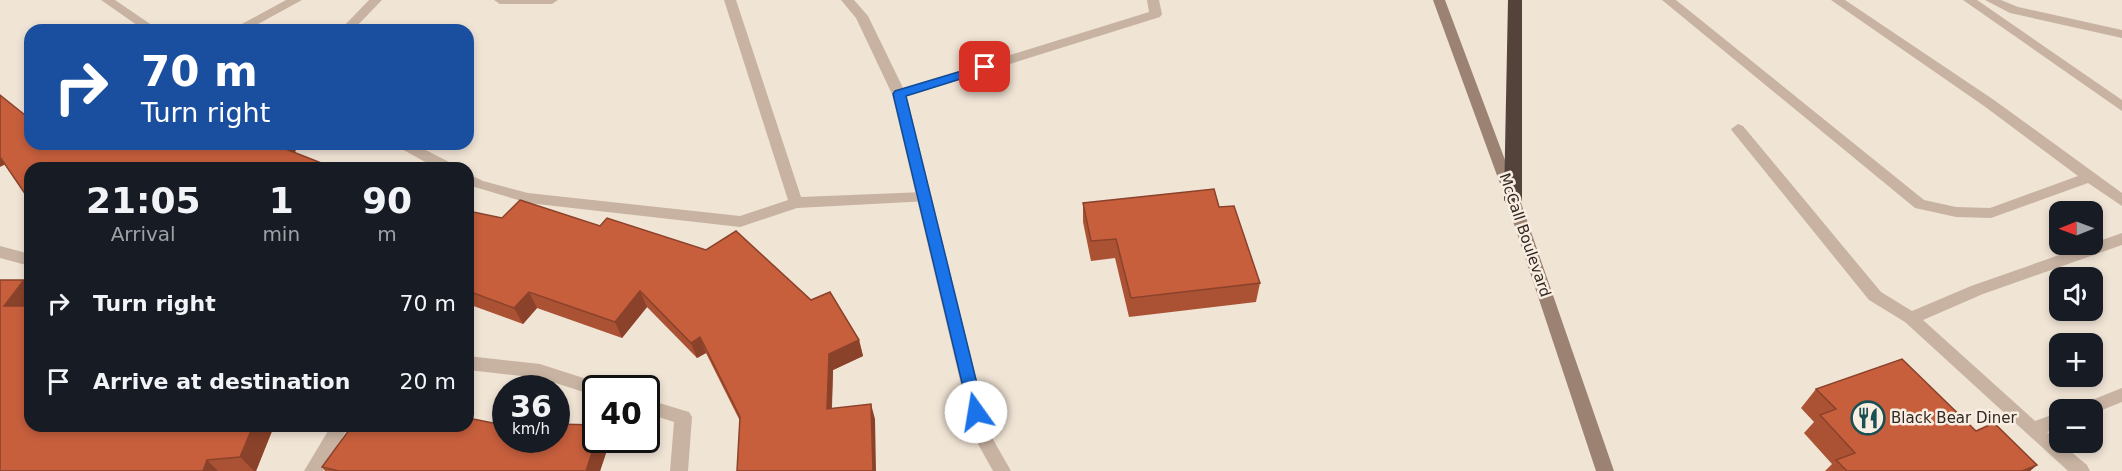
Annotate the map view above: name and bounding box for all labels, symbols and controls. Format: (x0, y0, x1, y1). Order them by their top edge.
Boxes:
pin (959, 41, 1010, 92)
text: 70 m (141, 47, 258, 96)
icon: right (42, 48, 120, 126)
icon: arrive (968, 50, 1001, 83)
text: Turn right (141, 97, 270, 128)
street label: McCall Boulevard (1495, 171, 1555, 299)
text: 21:05 (86, 180, 200, 221)
text: 1 (269, 180, 294, 221)
text: 90 (362, 180, 412, 221)
north arrow (2049, 201, 2103, 255)
map controls (2049, 201, 2103, 453)
text: Arrival (111, 222, 176, 246)
text: min (262, 222, 300, 246)
text: m (377, 222, 397, 246)
button: sound (2049, 267, 2103, 321)
icon: right (42, 287, 75, 320)
text: Turn right (93, 291, 216, 316)
text: 70 m (400, 291, 456, 316)
button: + (2049, 333, 2103, 387)
icon: arrive (42, 365, 75, 398)
text: Arrive at destination (93, 369, 350, 394)
text: 20 m (400, 369, 456, 394)
speed limit sign: 40 (582, 375, 660, 453)
position arrow (944, 380, 1008, 444)
text: 36 (510, 389, 552, 424)
button: − (2049, 399, 2103, 453)
restaurant icon: Black Bear Diner (1850, 400, 1886, 436)
place label: Black Bear Diner (1891, 409, 2017, 427)
text: km/h (512, 420, 550, 438)

